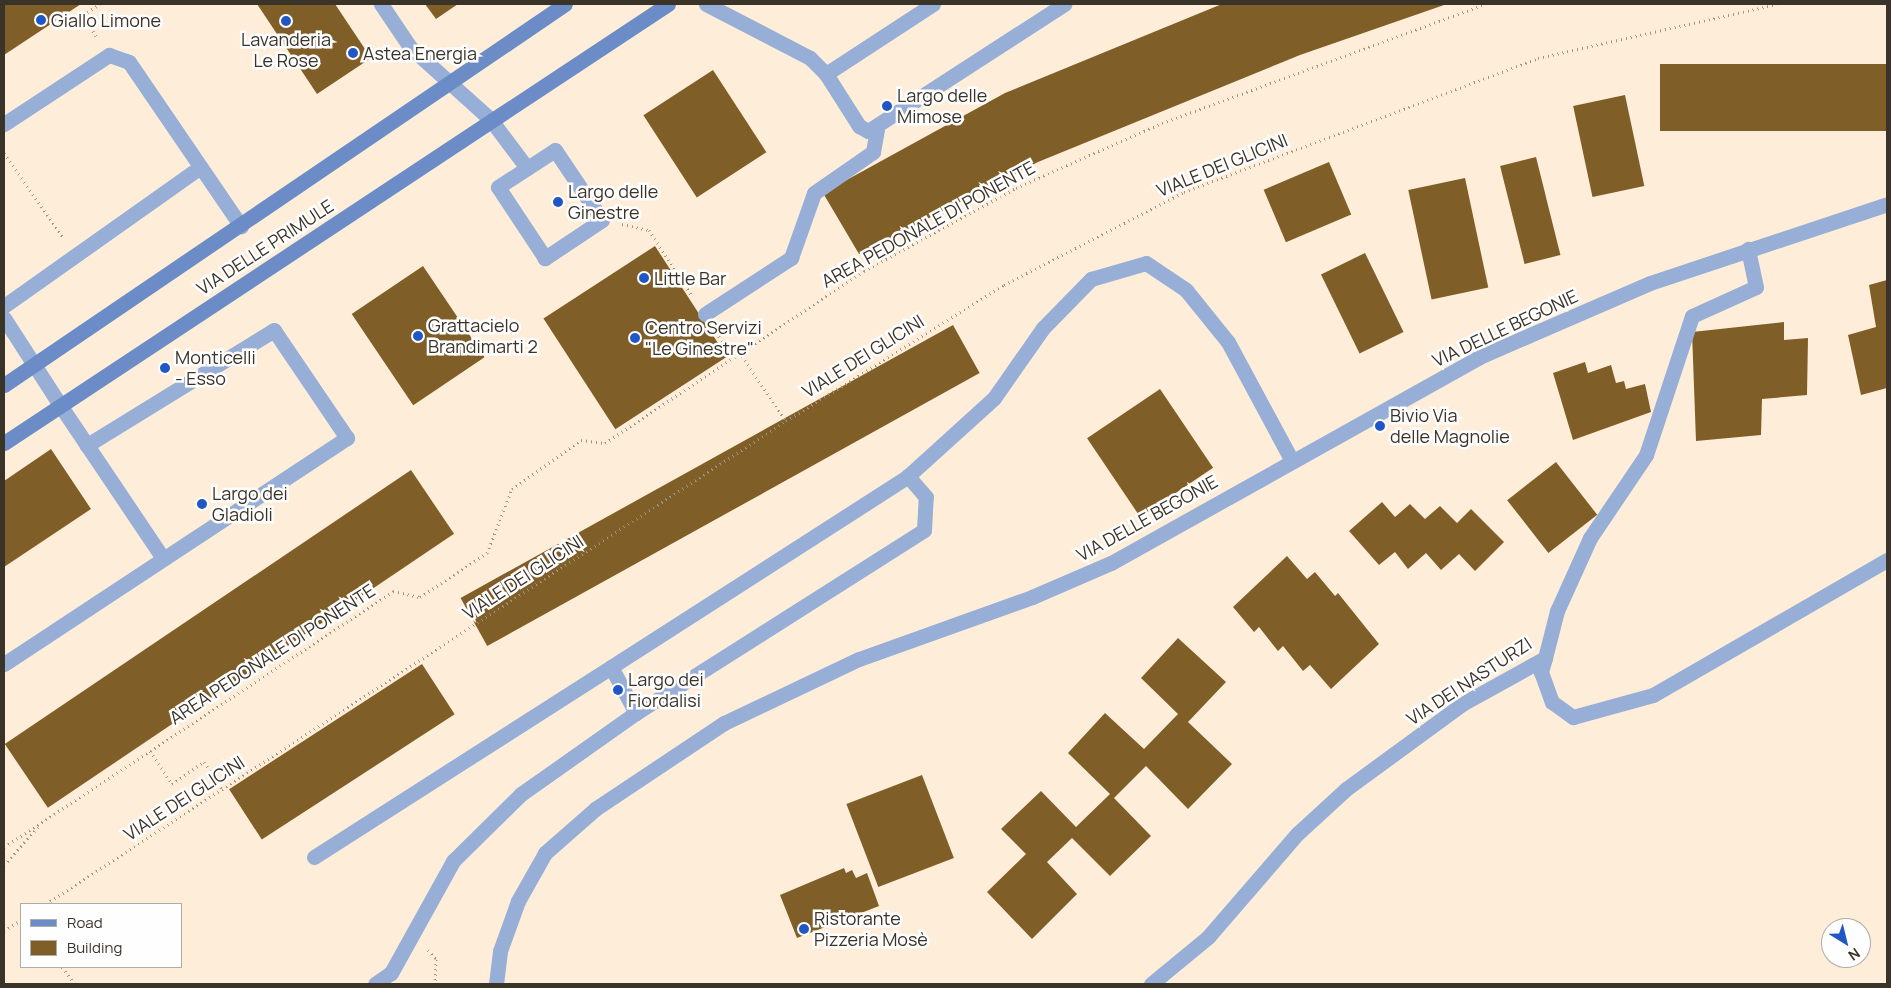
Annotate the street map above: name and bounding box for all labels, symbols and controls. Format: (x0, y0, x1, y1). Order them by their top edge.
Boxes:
place label: Giallo Limone (51, 9, 161, 31)
marker: Giallo Limone (35, 14, 47, 26)
marker: Lavanderia Le Rose (280, 15, 292, 27)
place label: Lavanderia Le Rose (241, 29, 331, 72)
place label: Astea Energia (363, 42, 477, 64)
marker: Astea Energia (347, 47, 359, 59)
place label: Largo delle Mimose (897, 85, 987, 128)
marker: Largo delle Mimose (881, 100, 893, 112)
street label: VIALE DEI GLICINI (1153, 129, 1291, 201)
street label: AREA PEDONALE DI PONENTE (817, 156, 1039, 292)
place label: Largo delle Ginestre (568, 181, 658, 223)
street label: VIA DELLE PRIMULE (193, 195, 337, 299)
marker: Largo delle Ginestre (552, 196, 564, 208)
place label: Little Bar (654, 267, 727, 289)
marker: Little Bar (638, 272, 650, 284)
street label: VIA DELLE BEGONIE (1429, 285, 1581, 371)
street label: VIALE DEI GLICINI (798, 310, 928, 402)
place label: Grattacielo Brandimarti 2 (428, 315, 538, 358)
place label: Centro Servizi "Le Ginestre" (645, 317, 762, 359)
marker: Grattacielo Brandimarti 2 (412, 330, 424, 342)
marker: Centro Servizi "Le Ginestre" (629, 332, 641, 344)
place label: Monticelli - Esso (175, 347, 256, 389)
marker: Monticelli - Esso (159, 362, 171, 374)
place label: Bivio Via delle Magnolie (1390, 405, 1510, 448)
marker: Bivio Via delle Magnolie (1374, 420, 1386, 432)
street label: VIA DELLE BEGONIE (1073, 470, 1221, 566)
place label: Largo dei Gladioli (212, 483, 288, 526)
marker: Largo dei Gladioli (196, 498, 208, 510)
street label: VIALE DEI GLICINI (459, 530, 587, 624)
street label: AREA PEDONALE DI PONENTE (165, 579, 379, 729)
street label: VIA DEI NASTURZI (1402, 633, 1536, 729)
place label: Largo dei Fiordalisi (628, 669, 704, 712)
marker: Largo dei Fiordalisi (612, 684, 624, 696)
street label: VIALE DEI GLICINI (120, 751, 248, 845)
legend (20, 903, 182, 968)
place label: Ristorante Pizzeria Mosè (814, 908, 928, 951)
text: Road (67, 912, 103, 933)
north arrow (1821, 918, 1871, 968)
marker: Ristorante Pizzeria Mosè (798, 923, 810, 935)
text: Building (67, 937, 122, 958)
text: N (1845, 944, 1864, 965)

